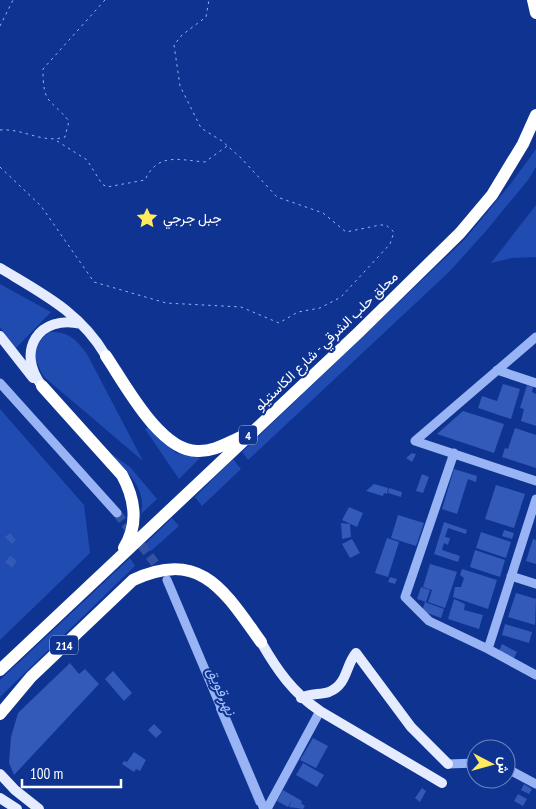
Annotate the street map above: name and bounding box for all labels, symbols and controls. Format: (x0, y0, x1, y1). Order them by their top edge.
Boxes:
place icon: جبل جرجي (134, 205, 160, 231)
place label: جبل جرجي (163, 209, 222, 230)
street label: محلق حلب الشرقي - شارع الكاستيلو (250, 268, 404, 417)
road number: 4 (239, 426, 257, 444)
road number: 214 (50, 636, 78, 654)
water label: نهر قويق (203, 664, 241, 719)
north arrow (466, 739, 516, 789)
scale bar (22, 756, 121, 788)
text: ش (494, 756, 514, 775)
text: 100 m (30, 764, 63, 783)

